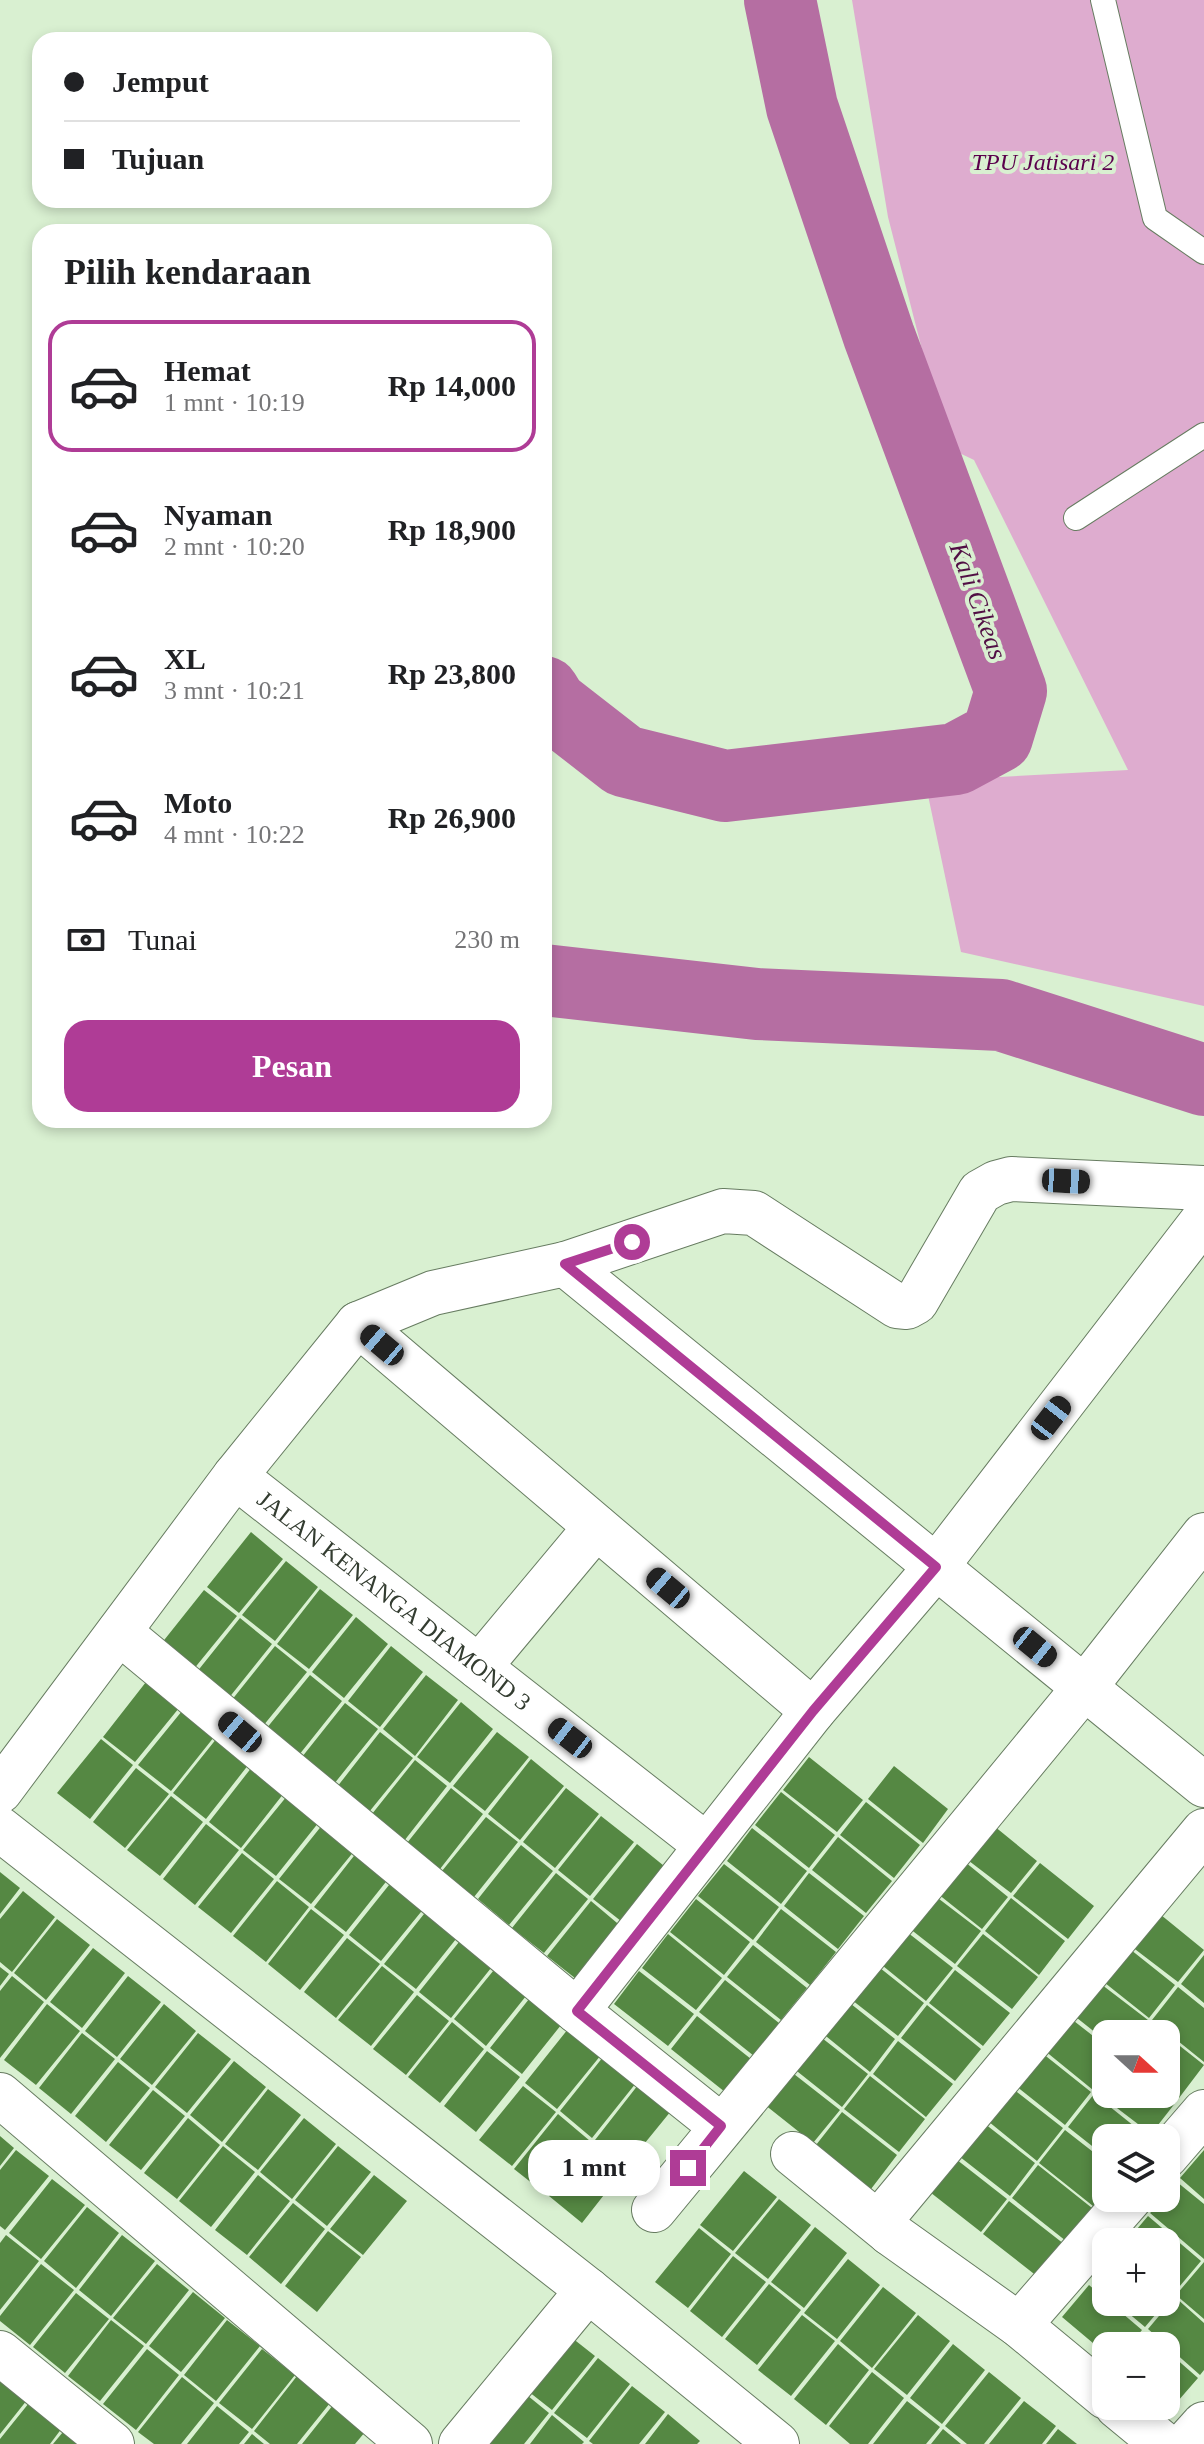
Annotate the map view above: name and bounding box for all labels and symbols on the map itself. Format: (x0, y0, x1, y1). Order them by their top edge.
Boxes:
park label: TPU Jatisari 2 (972, 149, 1114, 175)
water label: Kali Cikeas (943, 538, 1012, 663)
car (1041, 1168, 1091, 1194)
route start (614, 1224, 650, 1260)
car (356, 1320, 408, 1370)
car (1027, 1392, 1075, 1444)
street label: JALAN KENANGA DIAMOND 3 (252, 1486, 536, 1716)
car (642, 1563, 694, 1613)
car (1009, 1623, 1061, 1671)
car (214, 1707, 266, 1757)
car (544, 1714, 596, 1762)
north arrow (1092, 2020, 1180, 2108)
callout: 1 mnt (528, 2140, 660, 2196)
route end (670, 2150, 706, 2186)

